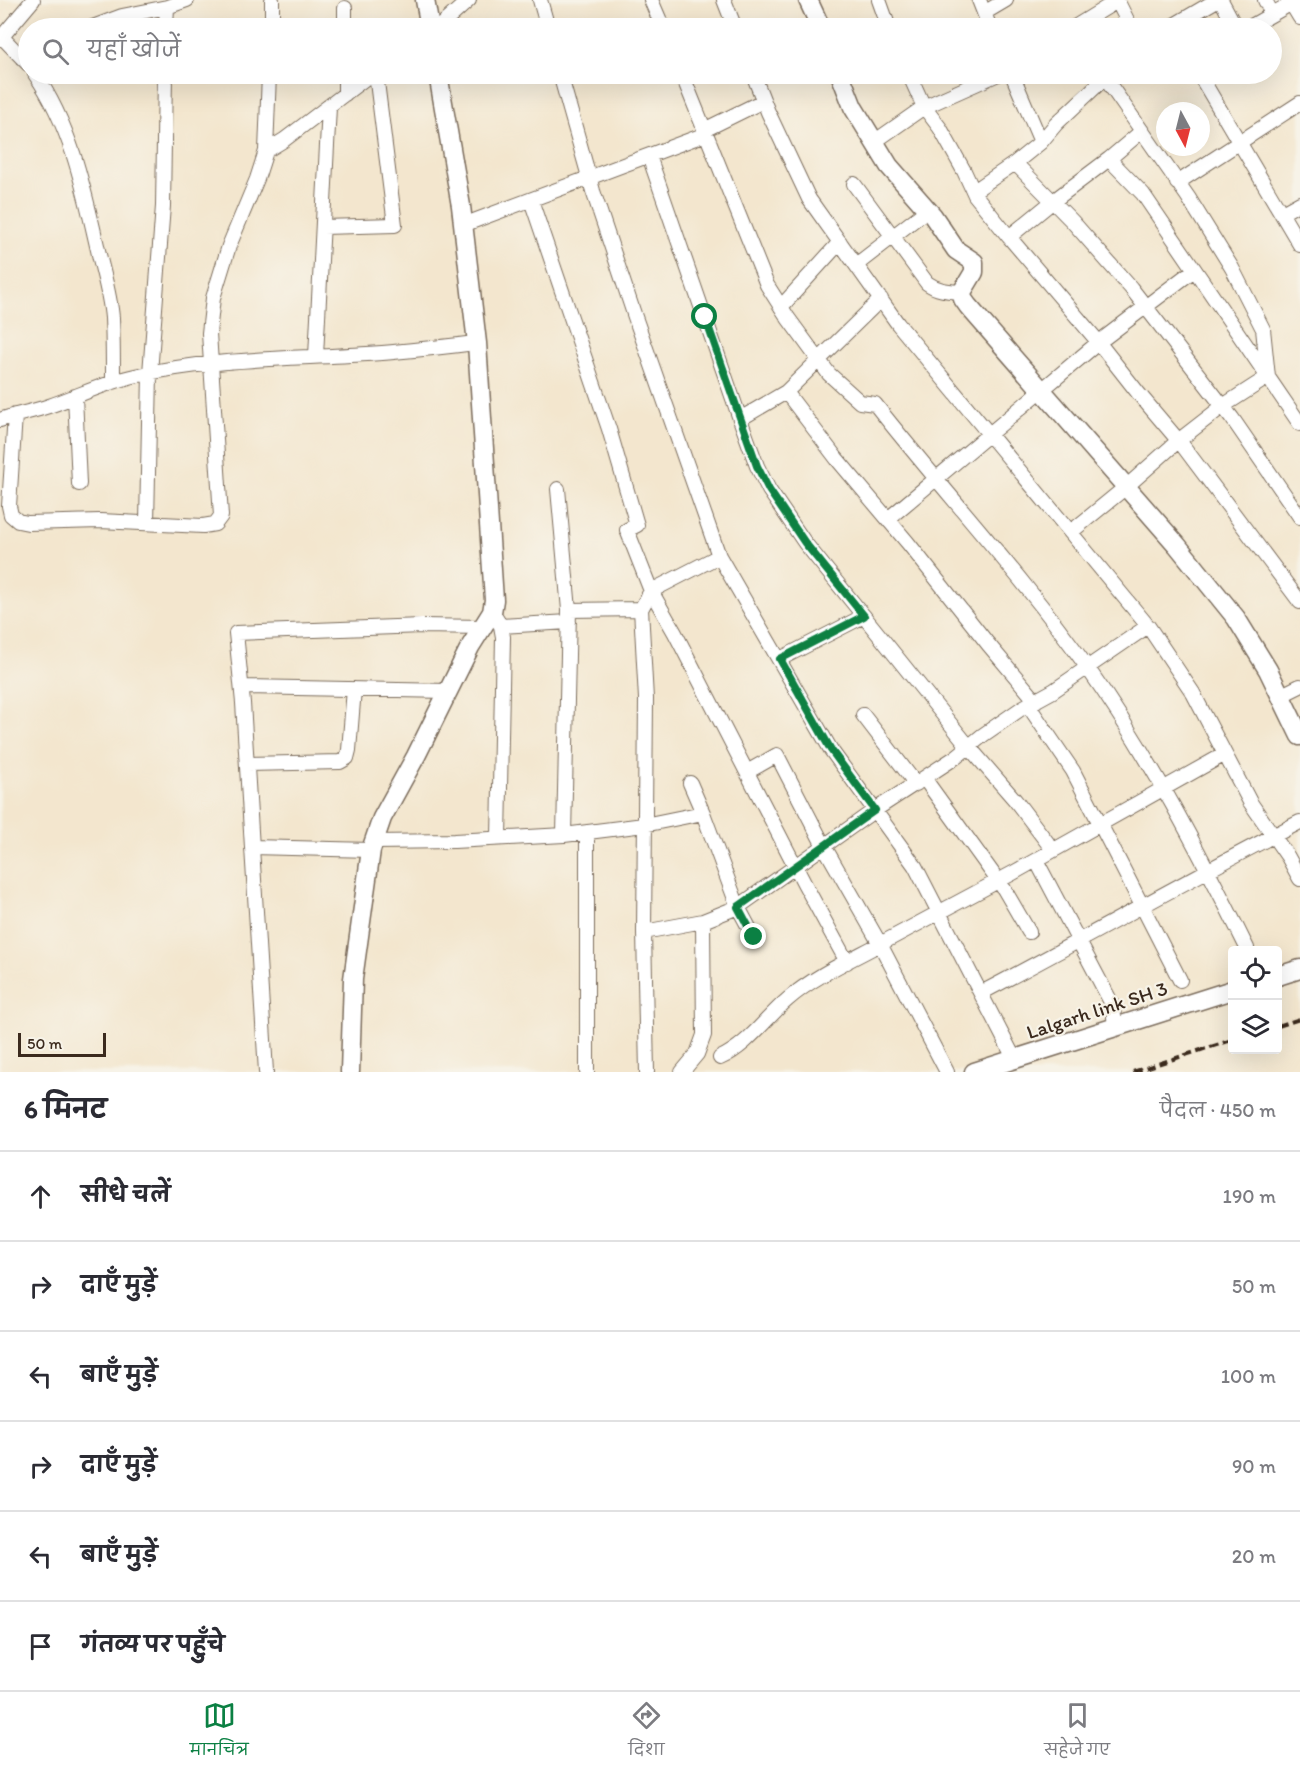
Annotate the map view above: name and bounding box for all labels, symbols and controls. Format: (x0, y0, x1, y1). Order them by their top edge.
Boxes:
search box (18, 18, 1282, 84)
icon: search (39, 35, 72, 68)
text: यहाँ खोजें (87, 36, 181, 63)
north arrow (1156, 102, 1210, 156)
route start (691, 303, 717, 329)
route end (740, 923, 766, 949)
map controls (1228, 946, 1282, 1054)
button: locate (1228, 946, 1282, 1000)
street label: Lalgarh link SH 3 (1023, 976, 1171, 1044)
button: layers (1228, 1000, 1282, 1054)
scale bar (18, 1030, 106, 1058)
text: 50 m (27, 1034, 62, 1053)
text: 6 मिनट (24, 1093, 107, 1125)
text: पैदल · 450 m (1160, 1098, 1276, 1122)
icon: ahead (24, 1180, 57, 1213)
text: सीधे चलें (81, 1181, 170, 1208)
text: 190 m (1223, 1184, 1276, 1208)
icon: right (24, 1270, 57, 1303)
text: दाएँ मुड़ें (81, 1271, 157, 1298)
text: 50 m (1232, 1274, 1276, 1298)
icon: left (24, 1360, 57, 1393)
text: बाएँ मुड़ें (81, 1361, 158, 1388)
text: 100 m (1221, 1364, 1276, 1388)
icon: right (24, 1450, 57, 1483)
text: दाएँ मुड़ें (81, 1451, 157, 1478)
text: 90 m (1232, 1454, 1276, 1478)
icon: left (24, 1540, 57, 1573)
text: बाएँ मुड़ें (81, 1541, 158, 1568)
text: 20 m (1232, 1544, 1276, 1568)
icon: arrive (24, 1630, 57, 1663)
text: गंतव्य पर पहुँचे (81, 1631, 225, 1658)
tab: मानचित्र (190, 1699, 249, 1767)
tab: दिशा (628, 1699, 665, 1767)
tab: सहेजे गए (1044, 1699, 1110, 1767)

